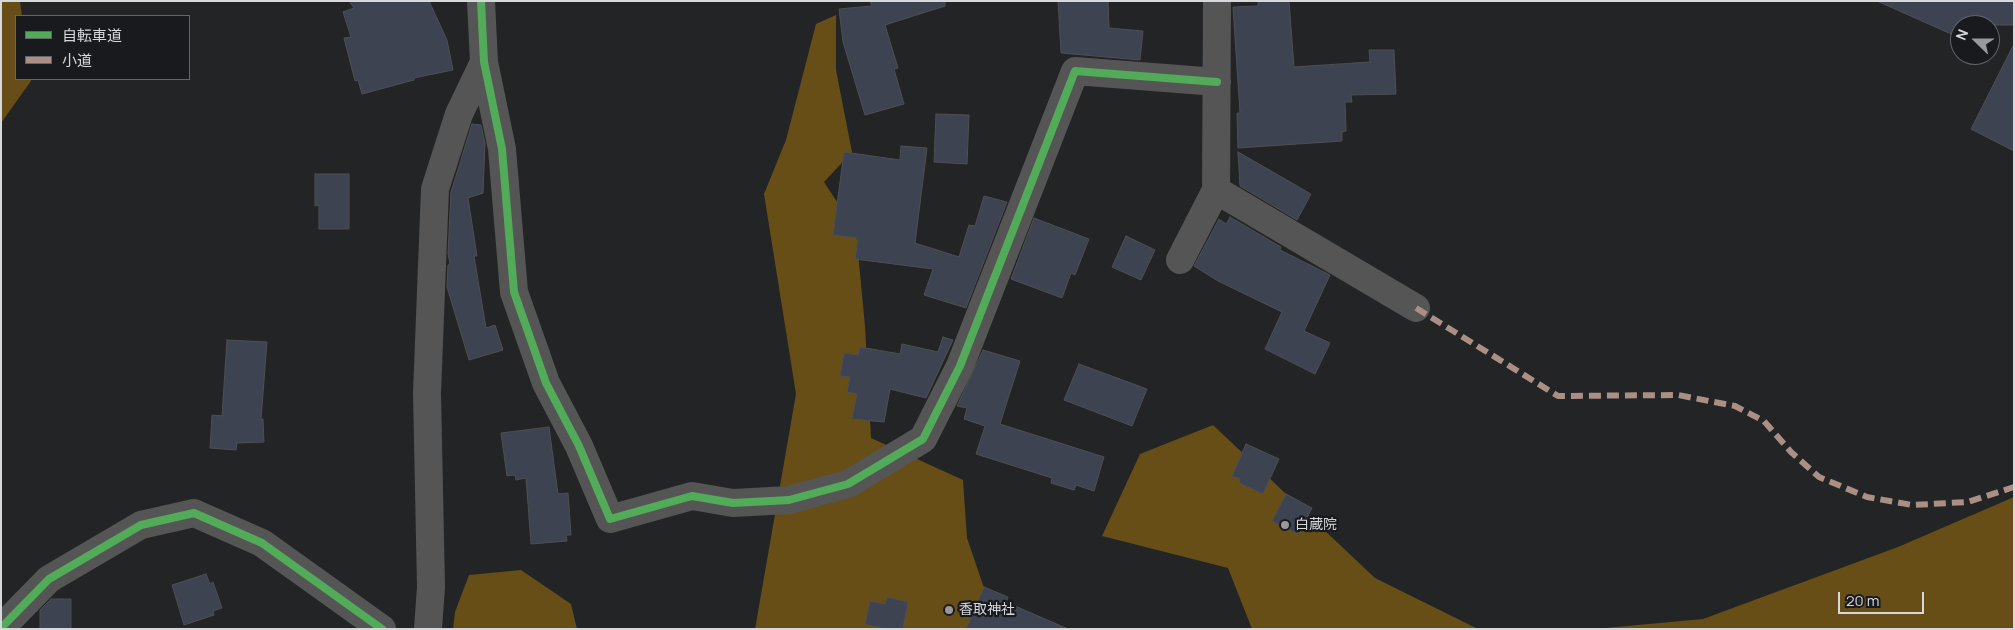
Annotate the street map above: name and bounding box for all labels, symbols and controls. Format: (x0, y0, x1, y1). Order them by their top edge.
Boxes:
legend (15, 15, 190, 80)
north arrow (1950, 15, 2000, 65)
text: 自転車道 (62, 25, 122, 46)
text: N (1951, 26, 1972, 43)
text: 小道 (62, 50, 92, 71)
place label: 白蔵院 (1295, 517, 1337, 533)
marker: 白蔵院 (1279, 519, 1291, 531)
scale bar (1840, 582, 1926, 614)
text: 20 m (1846, 590, 1879, 611)
place label: 香取神社 (959, 602, 1015, 618)
marker: 香取神社 (943, 604, 955, 616)

